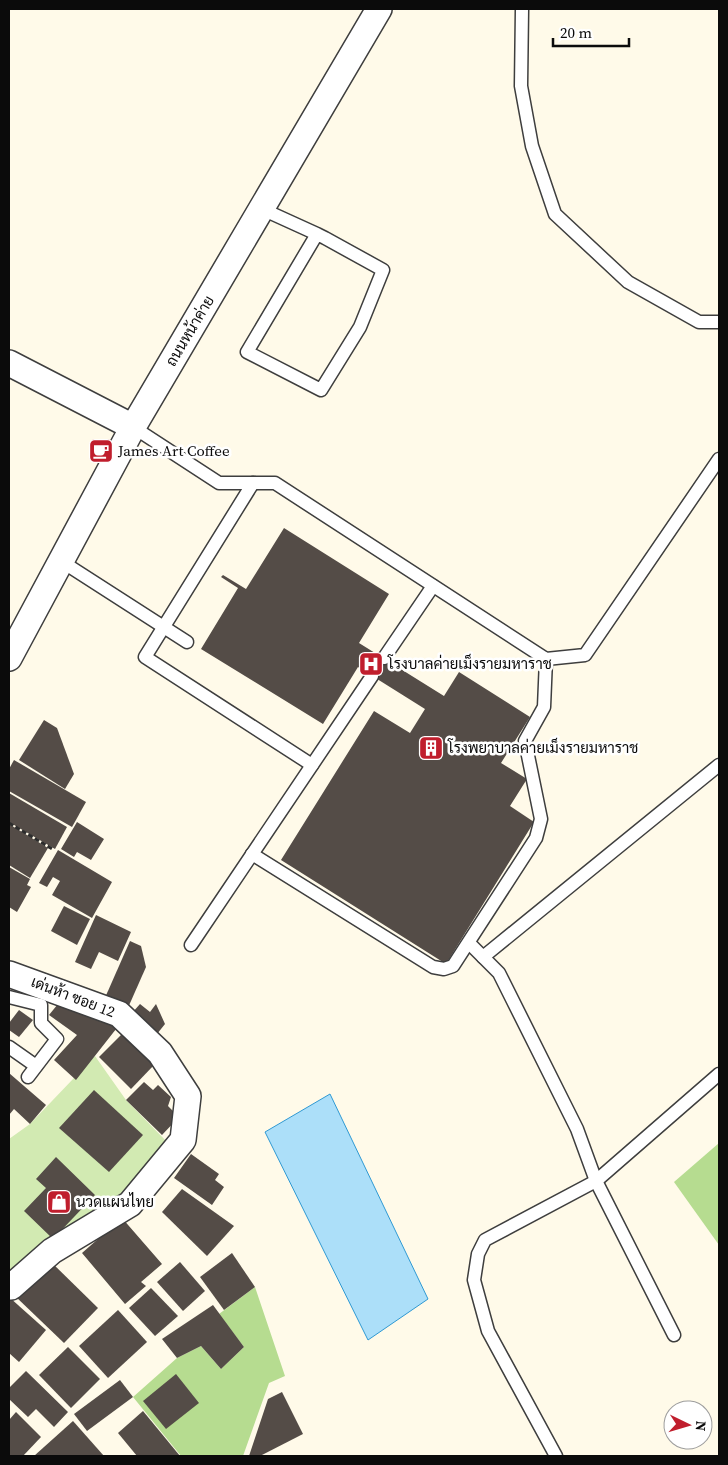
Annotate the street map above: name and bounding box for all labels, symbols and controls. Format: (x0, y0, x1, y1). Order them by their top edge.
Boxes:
scale bar (553, 15, 629, 47)
text: 20 m (560, 22, 592, 43)
street label: ถนนหน้าค่าย (160, 291, 219, 370)
cafe icon: James Art Coffee (88, 438, 114, 464)
place label: James Art Coffee (117, 440, 230, 461)
hospital icon: โรงบาลค่ายเม็งรายมหาราช (358, 651, 384, 677)
place label: โรงบาลค่ายเม็งรายมหาราช (387, 653, 552, 674)
building icon: โรงพยาบาลค่ายเม็งรายมหาราช (418, 735, 444, 761)
place label: โรงพยาบาลค่ายเม็งรายมหาราช (447, 737, 638, 758)
street label: เด่นห้า ซอย 12 (28, 971, 118, 1022)
shop icon: นวดแผนไทย (46, 1189, 72, 1215)
place label: นวดแผนไทย (76, 1191, 154, 1212)
north arrow (663, 1400, 713, 1450)
text: N (691, 1420, 711, 1432)

